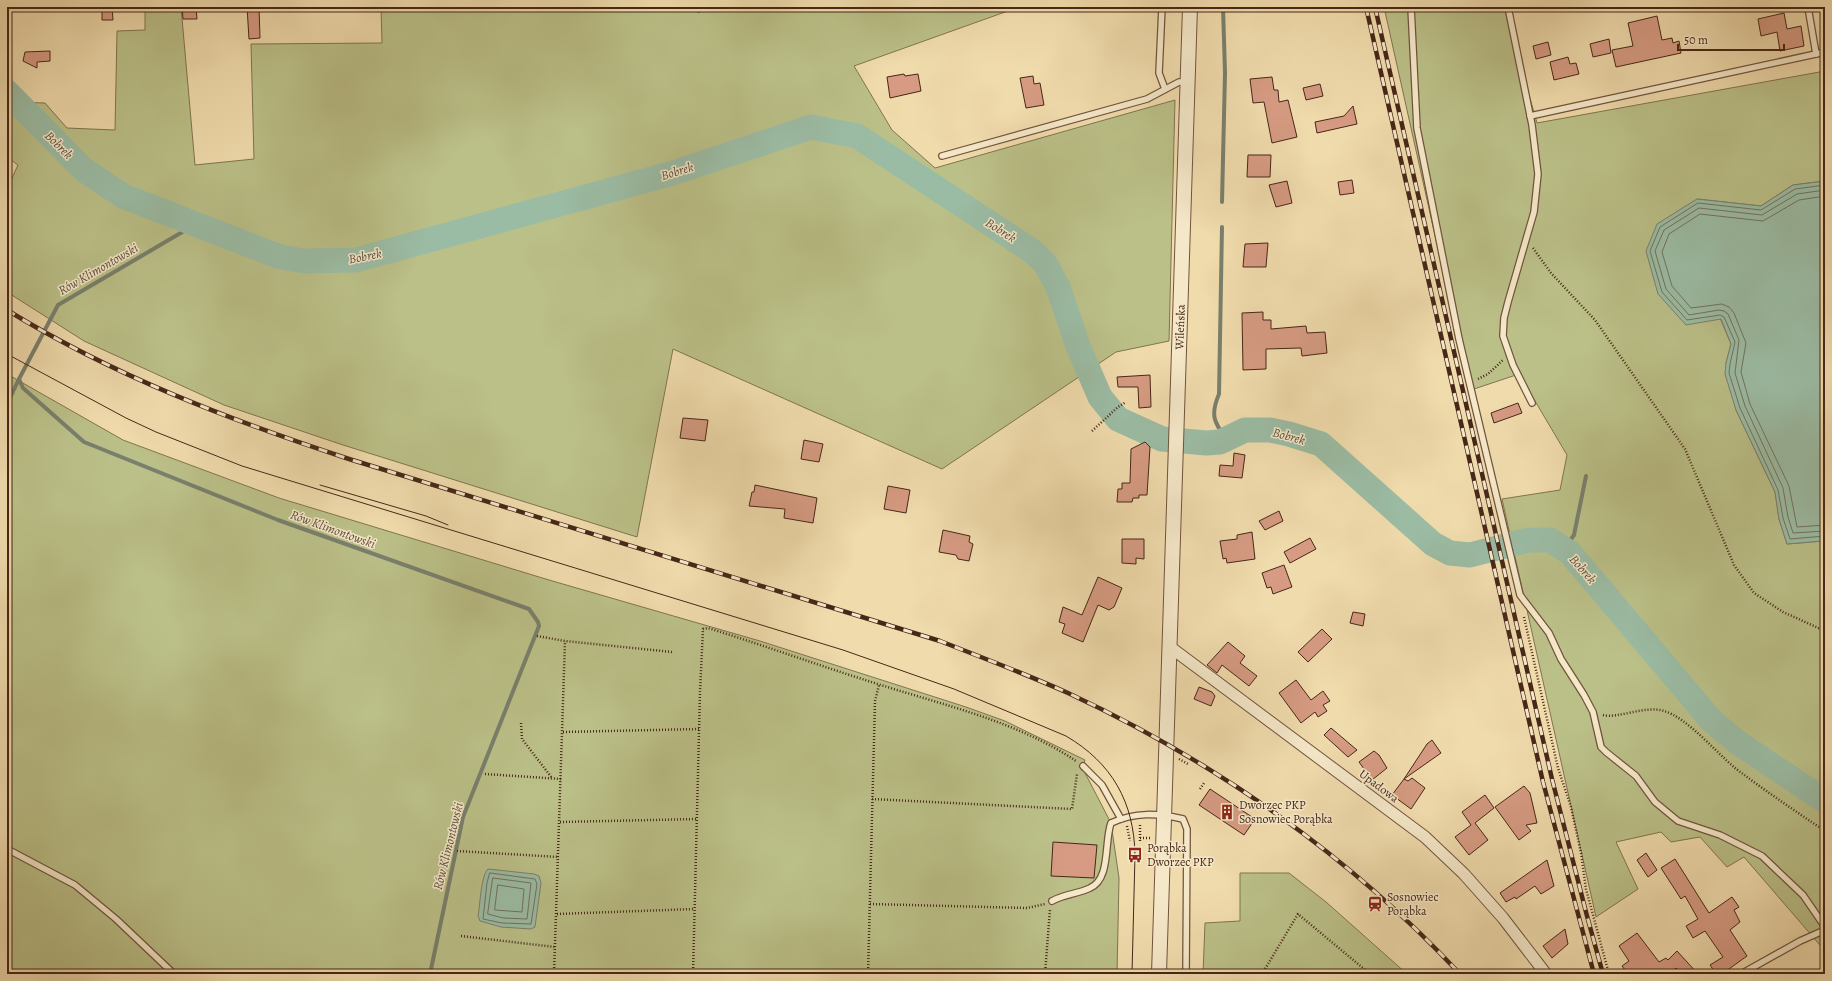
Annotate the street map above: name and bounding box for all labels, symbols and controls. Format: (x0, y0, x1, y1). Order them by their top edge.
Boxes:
scale bar (1678, 26, 1784, 52)
text: 50 m (1684, 32, 1708, 48)
water label: Bobrek (41, 127, 77, 163)
water label: Bobrek (659, 158, 696, 184)
water label: Bobrek (982, 214, 1020, 246)
water label: Rów Klimontowski (55, 239, 141, 299)
water label: Bobrek (347, 244, 383, 268)
street label: Wileńska (1171, 304, 1189, 351)
water label: Bobrek (1271, 423, 1307, 449)
water label: Rów Klimontowski (288, 506, 378, 552)
water label: Bobrek (1566, 551, 1600, 587)
street label: Upadowa (1356, 766, 1402, 806)
place label: Dworzec PKP Sosnowiec Porąbka (1239, 797, 1333, 827)
water label: Rów Klimontowski (429, 800, 467, 891)
building icon: Dworzec PKP Sosnowiec Porąbka (1218, 803, 1236, 821)
place label: Porąbka Dworzec PKP (1147, 840, 1214, 870)
bus stop icon: Porąbka Dworzec PKP (1126, 846, 1144, 864)
place label: Sosnowiec Porąbka (1387, 889, 1439, 919)
station icon: Sosnowiec Porąbka (1366, 895, 1384, 913)

